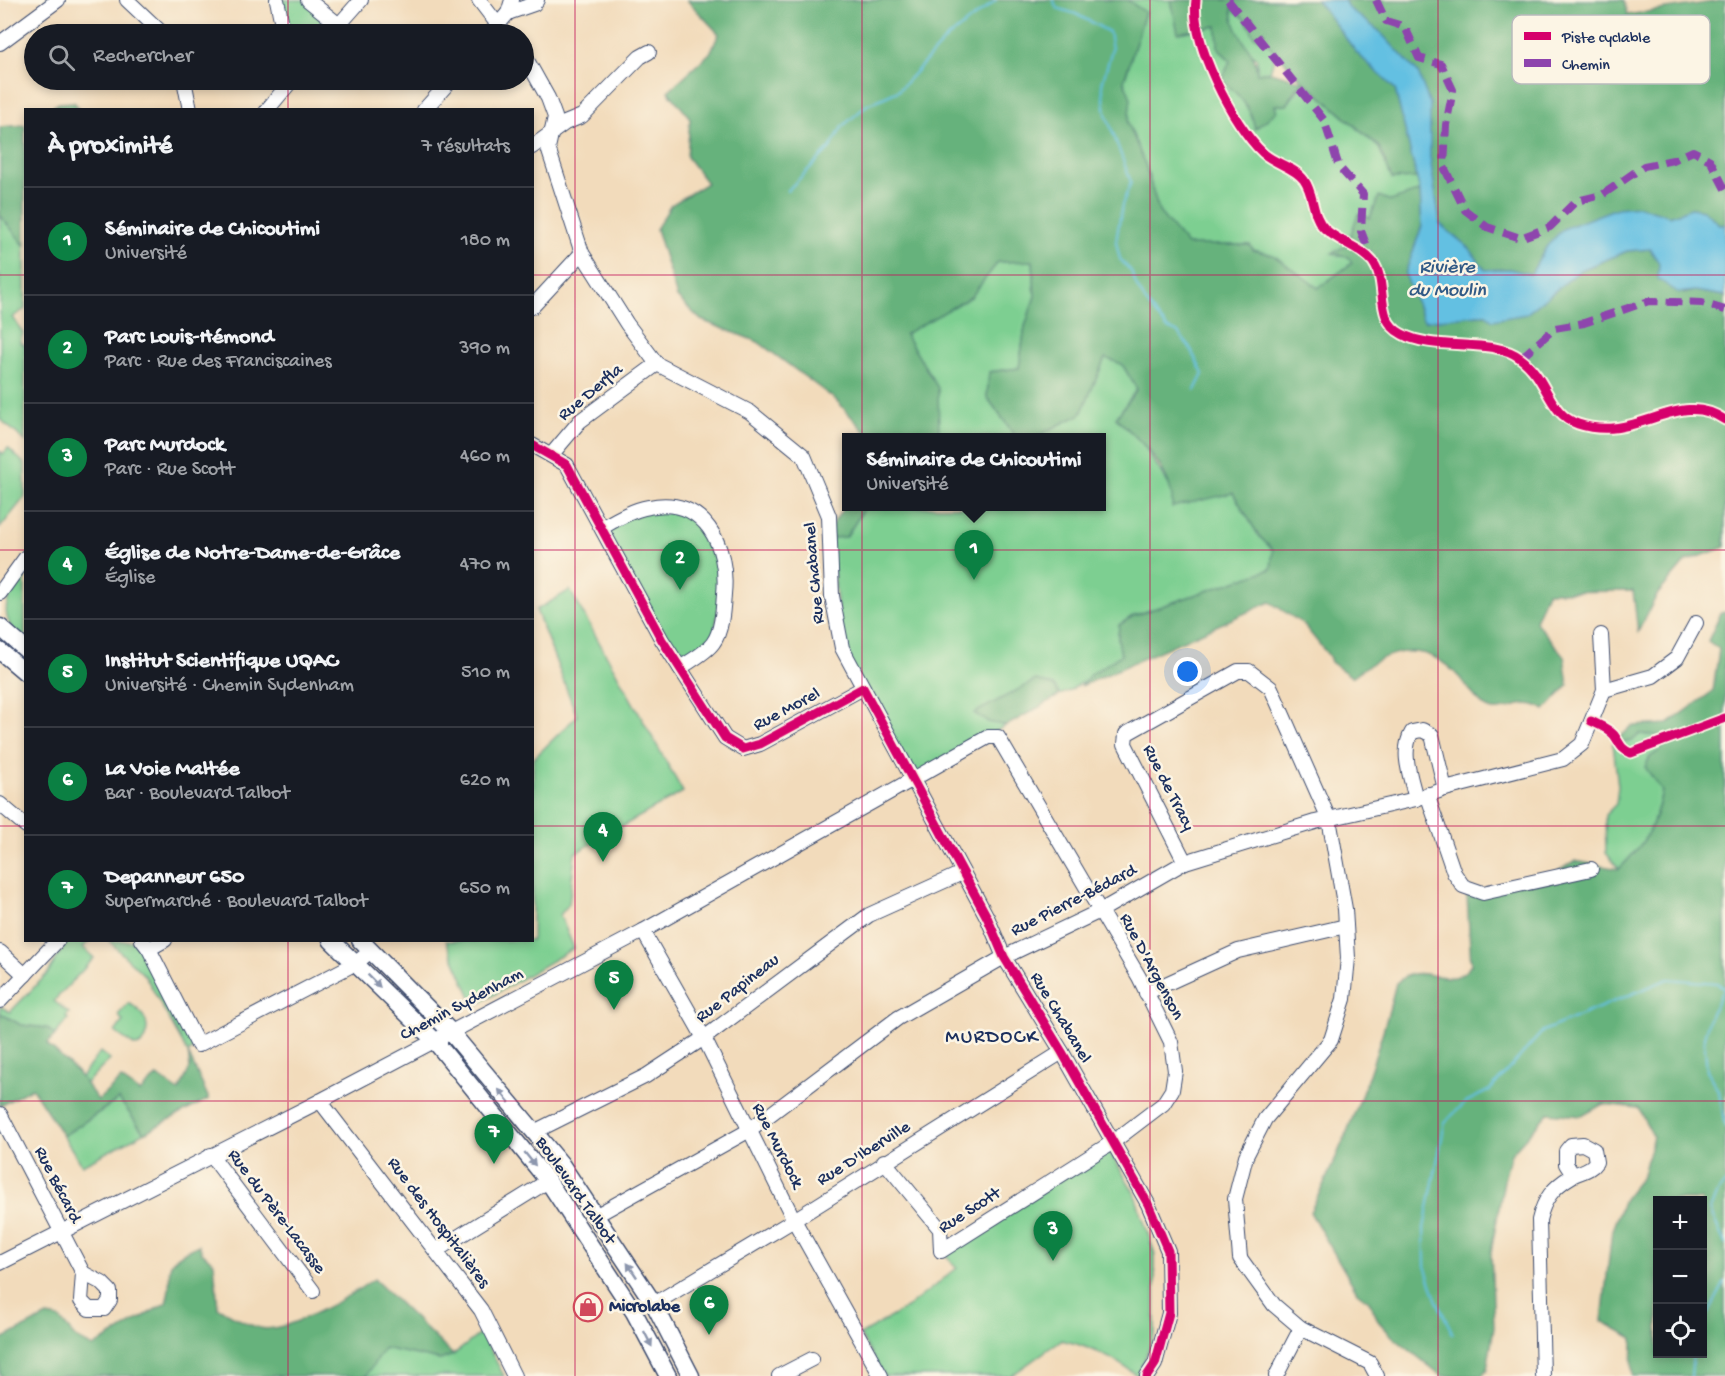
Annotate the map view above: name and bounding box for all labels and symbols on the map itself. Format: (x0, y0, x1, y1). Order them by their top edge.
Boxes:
legend (1512, 15, 1710, 84)
text: Piste cyclable (1561, 30, 1651, 49)
text: Chemin (1562, 57, 1610, 76)
water label: Rivière du Moulin (1408, 257, 1486, 303)
street label: Rue Derfla (554, 359, 629, 426)
street label: Rue Chabanel (800, 521, 830, 625)
pin: 1 (954, 530, 994, 580)
pin: 2 (660, 540, 700, 590)
your location (1173, 657, 1202, 686)
street label: Rue Morel (750, 684, 824, 736)
street label: Rue de Tracy (1137, 741, 1199, 835)
pin: 4 (584, 812, 622, 862)
street label: Rue Pierre-Bédard (1008, 860, 1142, 942)
street label: Rue D'Argenson (1114, 910, 1188, 1024)
street label: Rue Papineau (692, 949, 784, 1028)
pin: 5 (594, 960, 634, 1010)
street label: Chemin Sydenham (397, 964, 527, 1046)
street label: Rue Chabanel (1025, 969, 1095, 1067)
one-way arrow (366, 973, 380, 987)
district label: MURDOCK (945, 1027, 1039, 1050)
one-way arrow (498, 1088, 511, 1104)
street label: Rue Murdock (747, 1100, 808, 1194)
pin: 7 (474, 1114, 514, 1164)
street label: Rue D'Iberville (813, 1117, 915, 1191)
street label: Boulevard Talbot (530, 1132, 621, 1250)
street label: Rue Bécard (29, 1143, 86, 1228)
street label: Rue du Père-Lacasse (222, 1146, 330, 1279)
one-way arrow (523, 1151, 536, 1167)
street label: Rue des Hospitalières (382, 1154, 495, 1293)
street label: Rue Scott (935, 1182, 1006, 1239)
pin: 3 (1034, 1212, 1072, 1261)
one-way arrow (626, 1262, 637, 1279)
pin: 6 (690, 1286, 728, 1335)
shop icon: Microlabe (572, 1291, 604, 1323)
place label: Microlabe (609, 1297, 681, 1318)
one-way arrow (643, 1330, 653, 1348)

